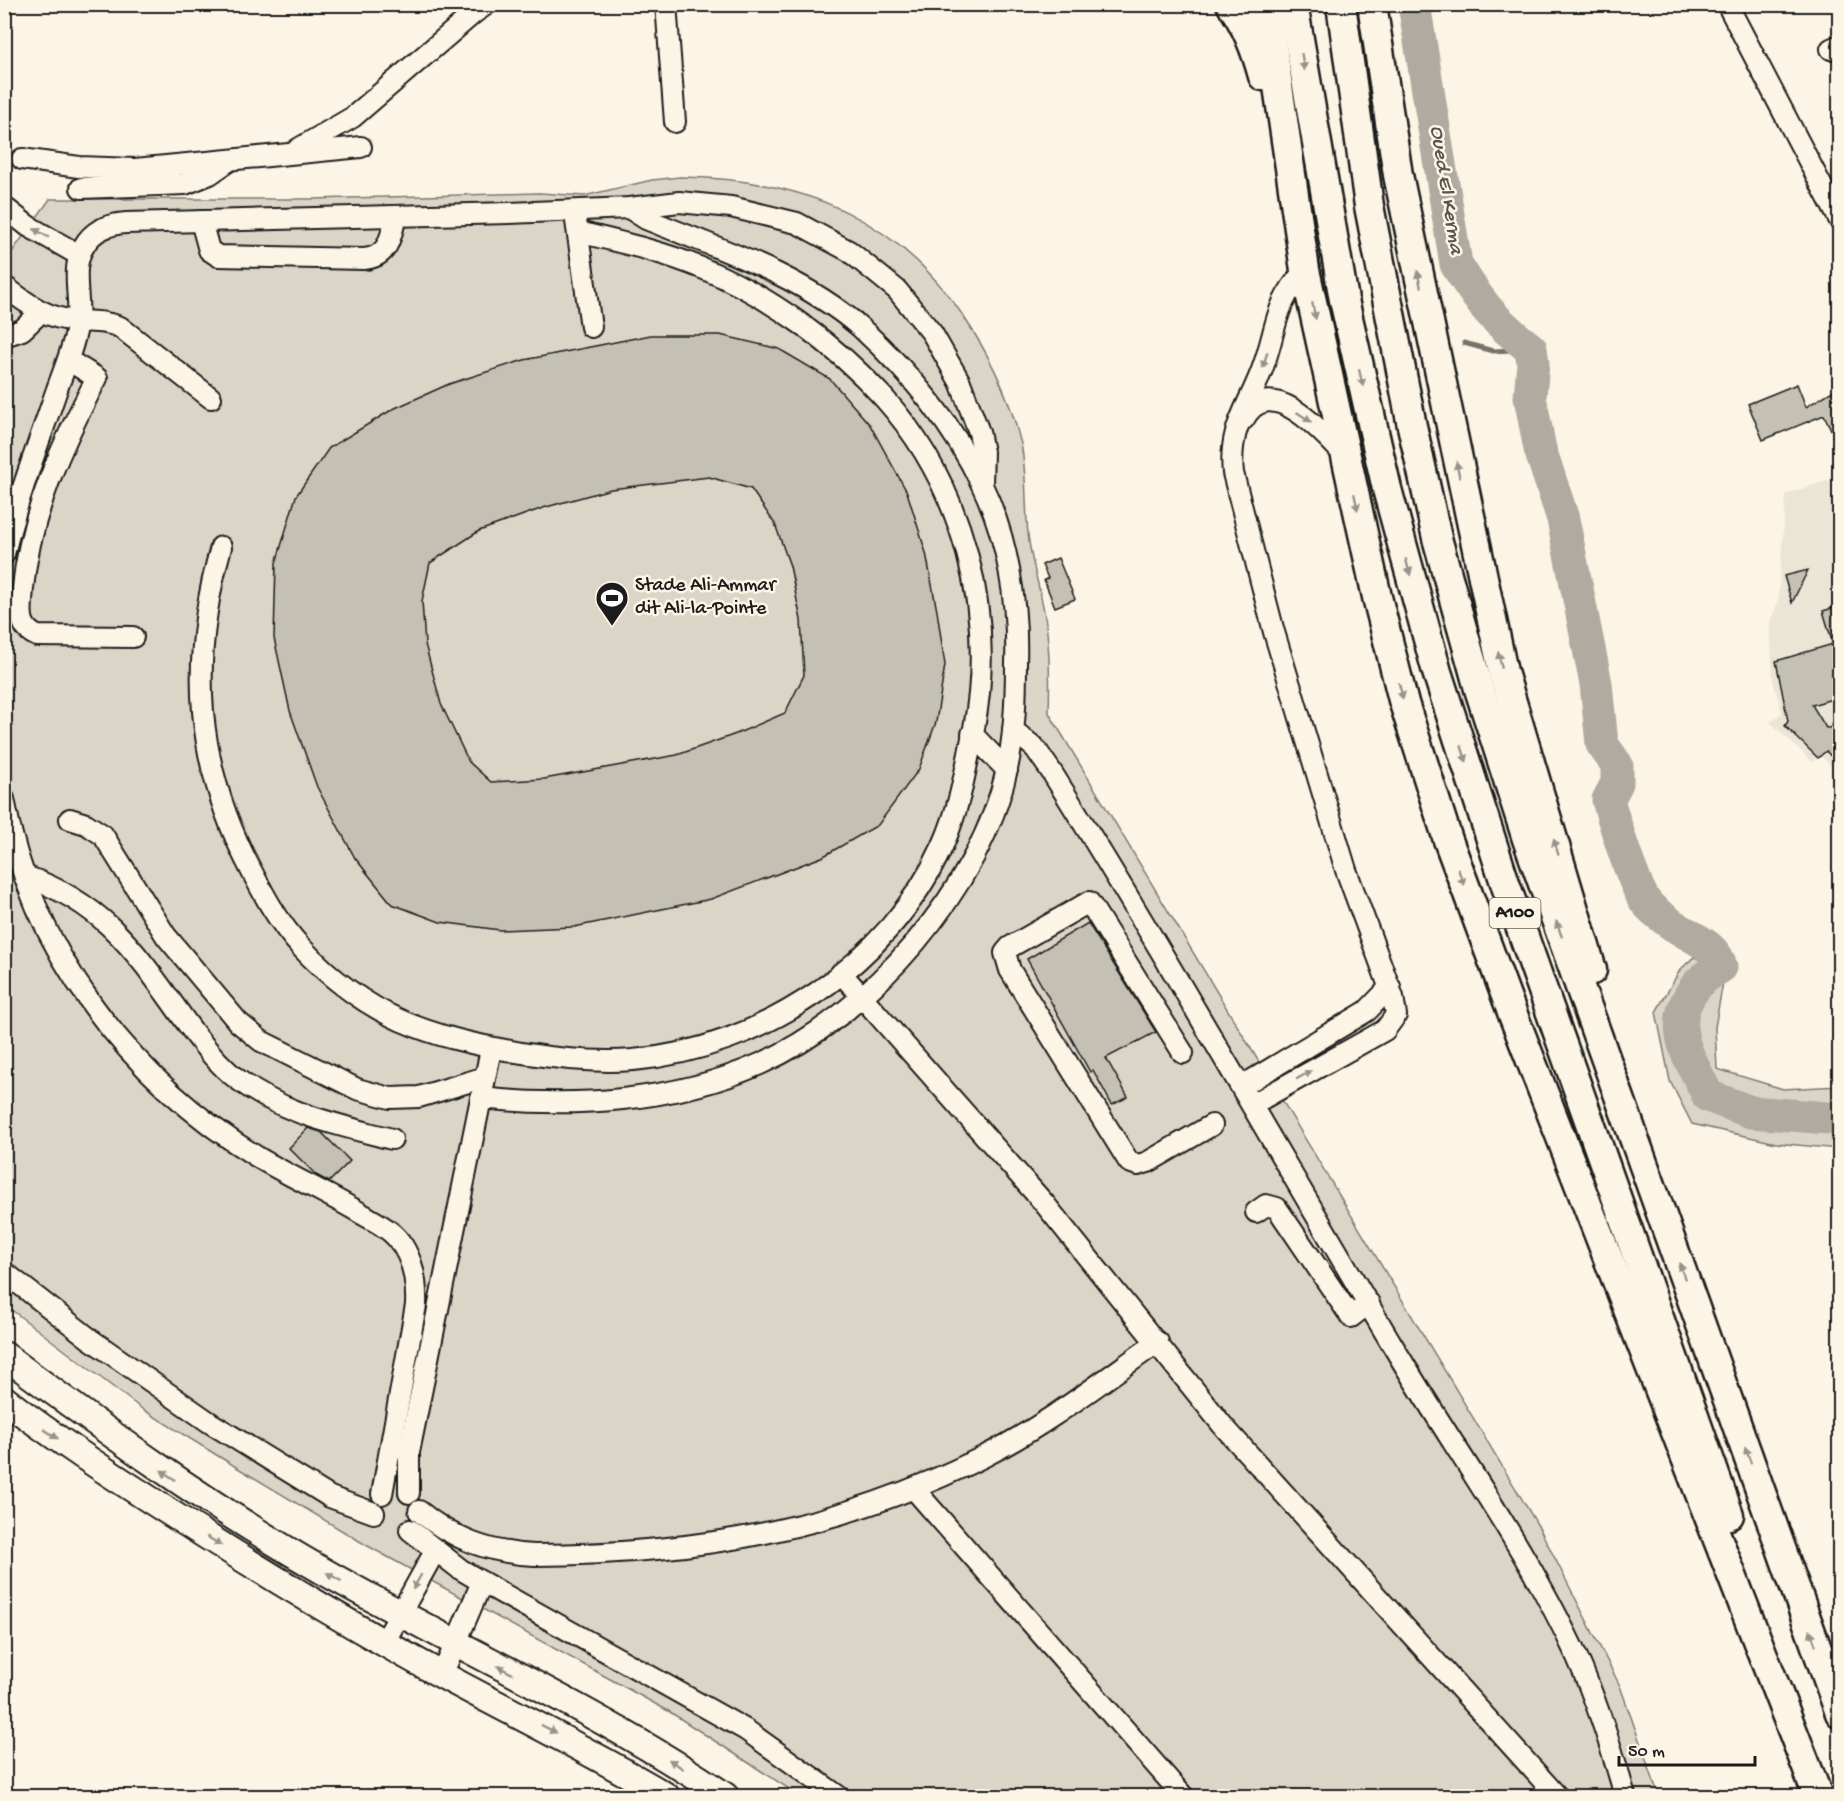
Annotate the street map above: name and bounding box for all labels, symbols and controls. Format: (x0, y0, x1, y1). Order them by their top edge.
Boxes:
one-way arrow (1298, 53, 1307, 72)
water label: Oued El Kerma (1423, 124, 1468, 257)
one-way arrow (32, 228, 49, 238)
one-way arrow (1414, 269, 1423, 288)
one-way arrow (1310, 302, 1319, 321)
one-way arrow (1260, 351, 1269, 369)
one-way arrow (1357, 369, 1367, 387)
one-way arrow (1296, 411, 1312, 422)
one-way arrow (1453, 460, 1462, 479)
one-way arrow (1351, 492, 1361, 511)
one-way arrow (1404, 558, 1413, 576)
place label: Stade Ali-Ammar dit Ali-la-Pointe (635, 575, 777, 621)
sports icon: Stade Ali-Ammar dit Ali-la-Pointe (594, 580, 630, 627)
one-way arrow (1495, 651, 1505, 670)
one-way arrow (1397, 682, 1407, 700)
one-way arrow (1459, 745, 1469, 763)
one-way arrow (1551, 838, 1560, 856)
one-way arrow (1457, 868, 1467, 886)
road number: A100 (1490, 898, 1540, 928)
one-way arrow (1554, 920, 1564, 938)
one-way arrow (1295, 1070, 1312, 1080)
one-way arrow (1677, 1262, 1687, 1280)
one-way arrow (43, 1428, 59, 1440)
one-way arrow (1742, 1445, 1752, 1463)
one-way arrow (160, 1469, 177, 1480)
one-way arrow (206, 1535, 222, 1546)
one-way arrow (325, 1572, 342, 1582)
one-way arrow (412, 1574, 422, 1591)
one-way arrow (1807, 1629, 1817, 1647)
one-way arrow (497, 1666, 514, 1675)
one-way arrow (540, 1724, 557, 1734)
scale bar (1619, 1729, 1756, 1767)
text: 50 m (1628, 1742, 1665, 1763)
one-way arrow (668, 1759, 684, 1770)

